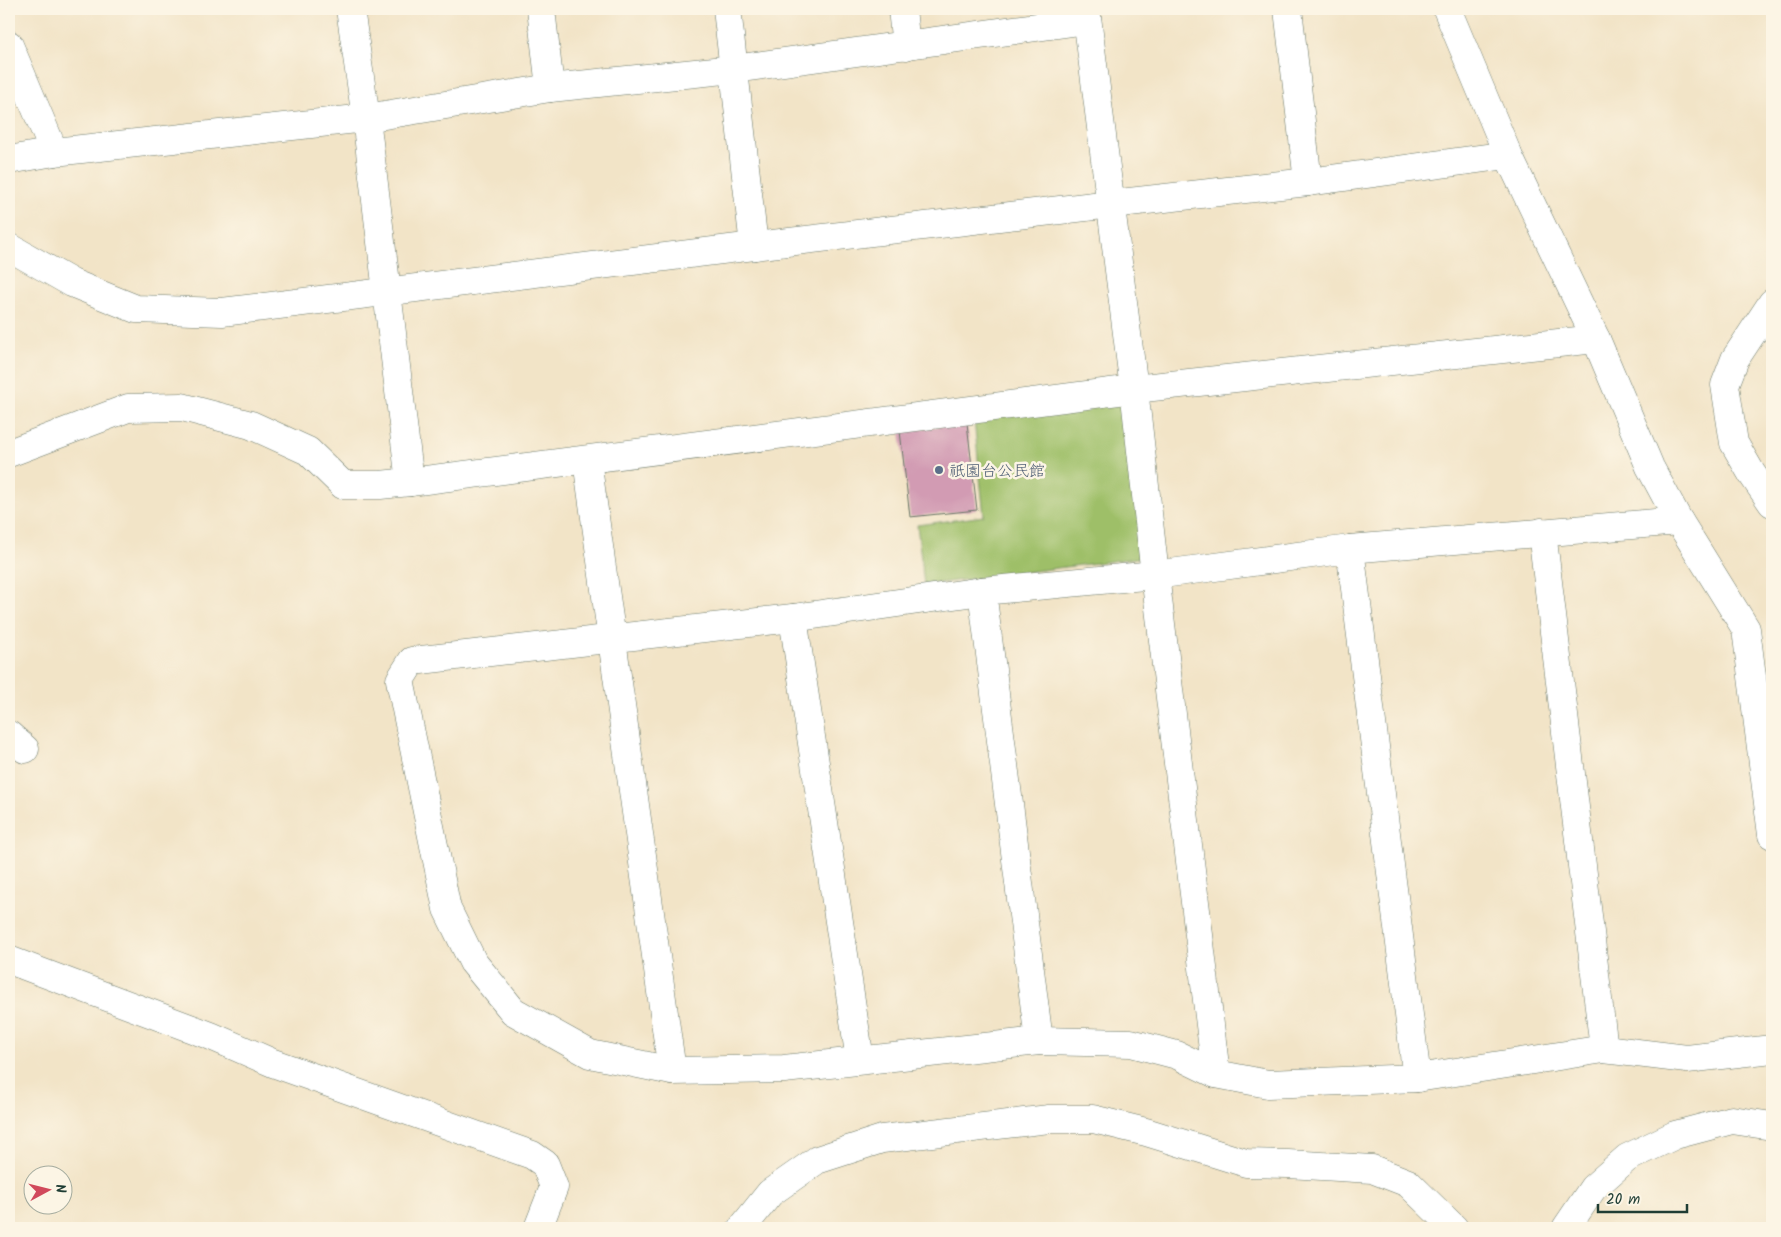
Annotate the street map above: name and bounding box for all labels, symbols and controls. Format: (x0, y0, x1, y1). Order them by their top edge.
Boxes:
place label: 祇園台公民館 (949, 459, 1045, 484)
marker: 祇園台公民館 (933, 464, 945, 476)
north arrow (22, 1164, 72, 1214)
scale bar (1598, 1182, 1687, 1214)
text: N (48, 1183, 71, 1194)
text: 20 m (1606, 1188, 1640, 1212)

